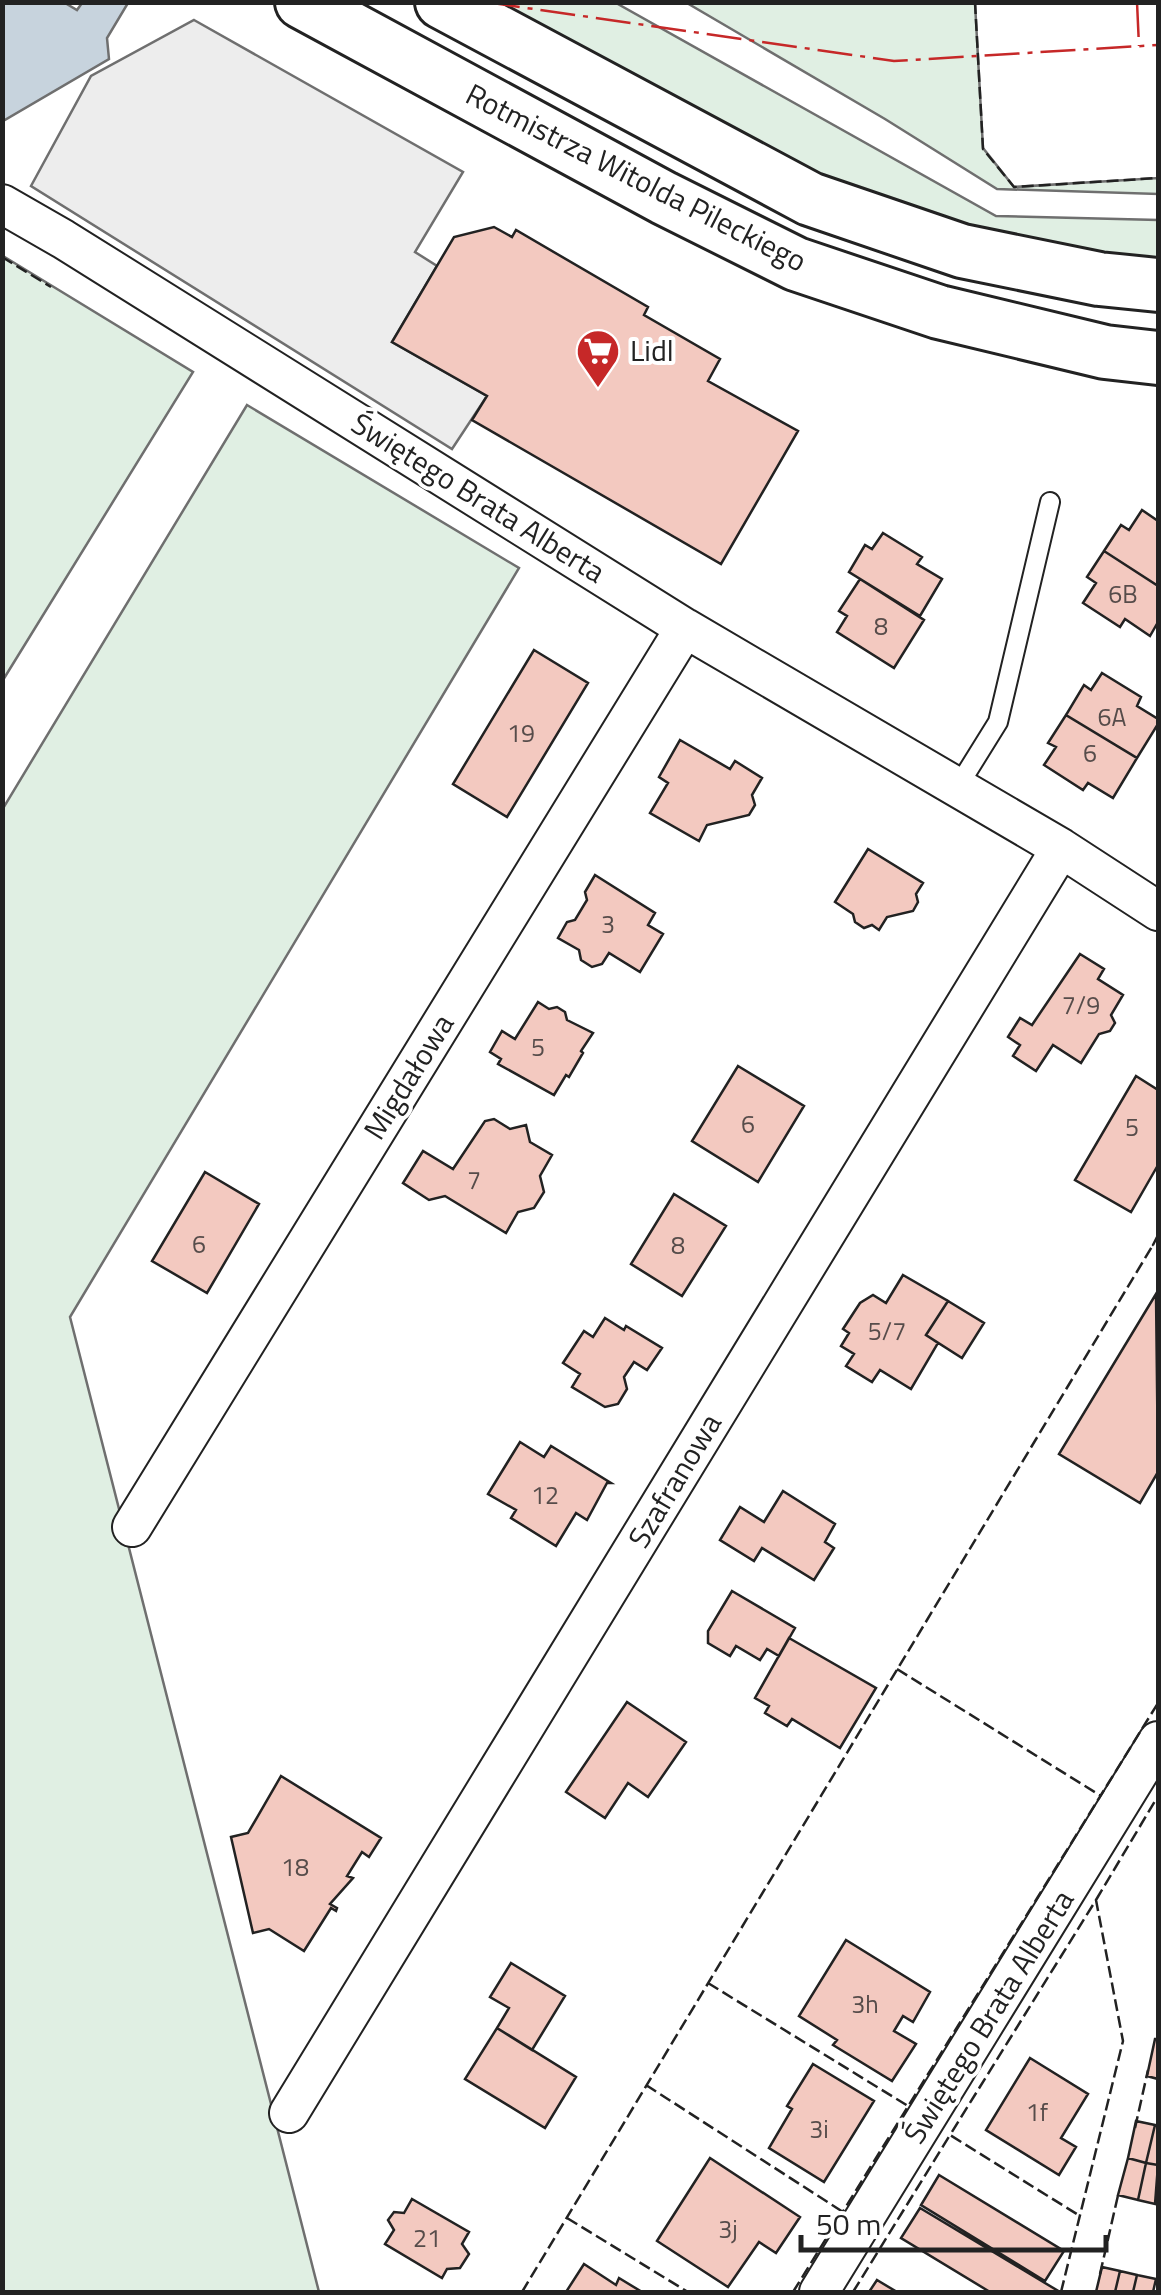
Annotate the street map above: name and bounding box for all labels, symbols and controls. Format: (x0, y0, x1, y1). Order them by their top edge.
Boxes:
street label: Rotmistrza Witolda Pileckiego (458, 71, 815, 283)
place label: Lidl (630, 327, 674, 373)
supermarket icon: Lidl (575, 328, 621, 389)
street label: Świętego Brata Alberta (343, 400, 614, 594)
house number: 6B (1108, 575, 1138, 613)
house number: 8 (874, 607, 888, 645)
house number: 6A (1098, 698, 1127, 736)
house number: 19 (507, 714, 535, 752)
house number: 6 (1083, 734, 1097, 772)
house number: 3 (601, 905, 615, 943)
house number: 7/9 (1062, 986, 1100, 1024)
street label: Migdałowa (351, 1005, 465, 1148)
house number: 5 (531, 1028, 545, 1066)
house number: 6 (741, 1105, 755, 1143)
house number: 5 (1125, 1108, 1139, 1146)
house number: 7 (467, 1161, 481, 1199)
house number: 6 (192, 1225, 206, 1263)
house number: 8 (671, 1226, 685, 1264)
house number: 5/7 (868, 1312, 906, 1350)
street label: Szafranowa (616, 1404, 732, 1557)
house number: 12 (531, 1476, 559, 1514)
house number: 18 (281, 1848, 309, 1886)
street label: Świętego Brata Alberta (891, 1881, 1085, 2152)
house number: 3h (851, 1985, 879, 2023)
house number: 1f (1026, 2093, 1049, 2131)
house number: 3i (809, 2110, 829, 2148)
scale bar (801, 2190, 1106, 2252)
text: 50 m (816, 2201, 881, 2247)
house number: 3j (718, 2210, 738, 2248)
house number: 21 (413, 2219, 441, 2257)

